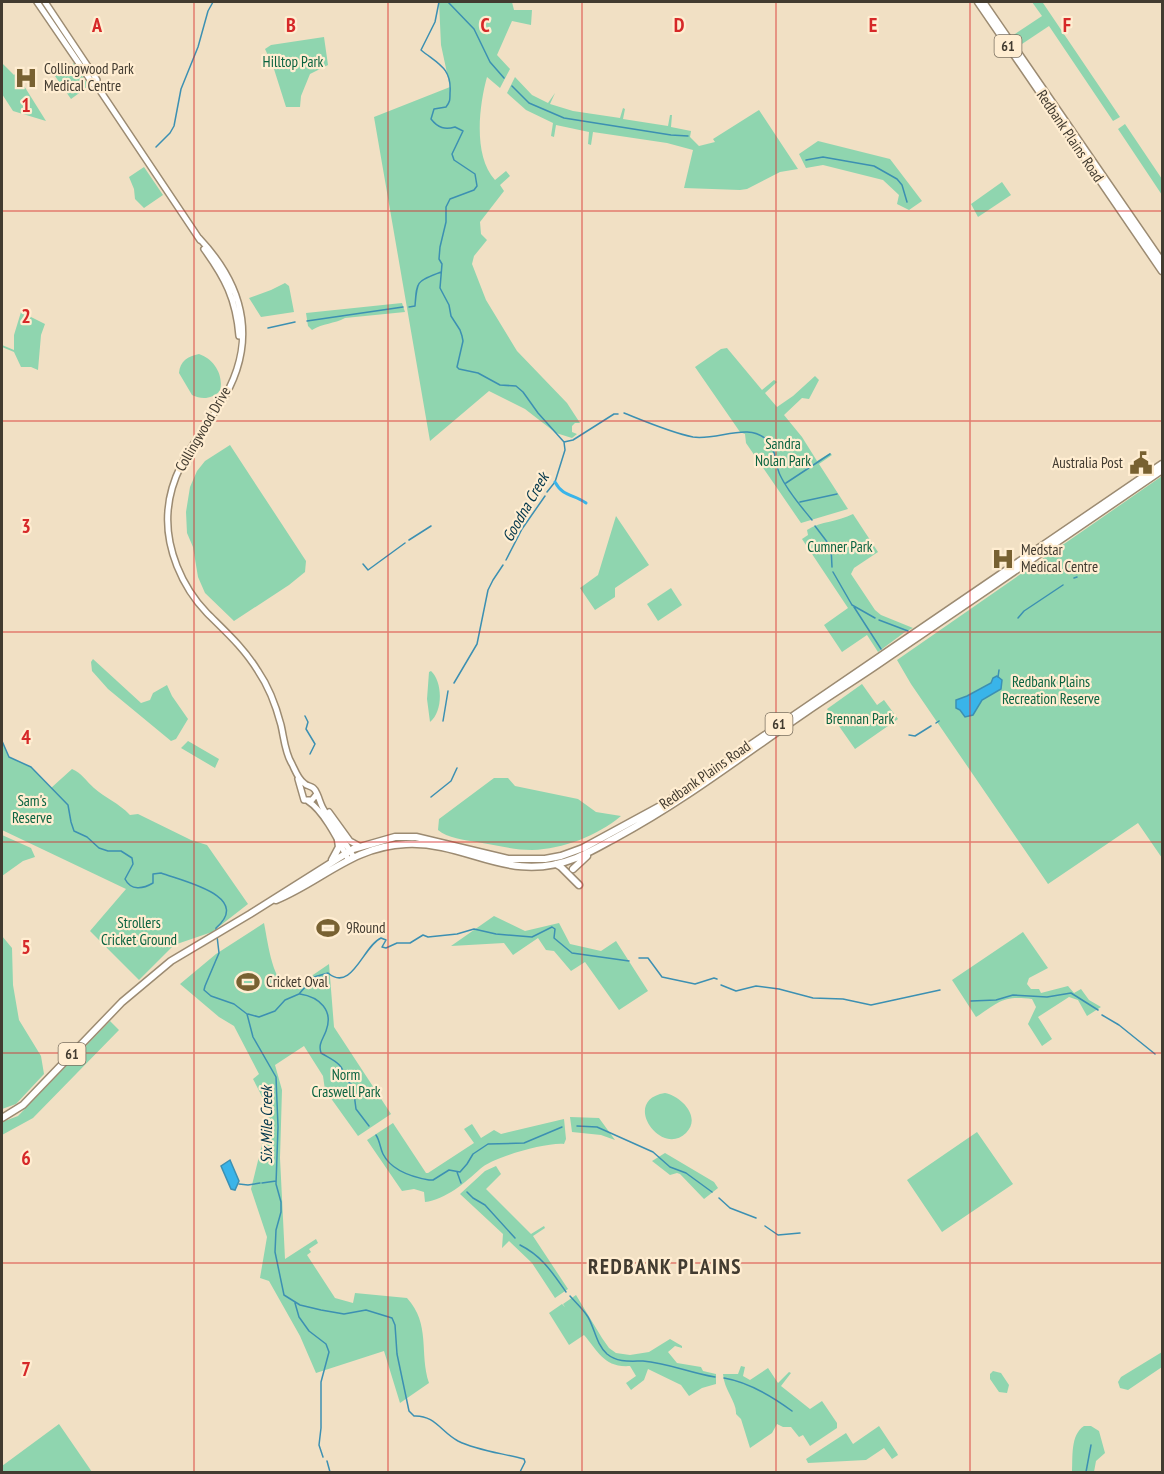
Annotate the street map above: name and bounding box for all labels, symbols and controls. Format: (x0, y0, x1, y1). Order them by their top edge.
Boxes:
text: A (91, 12, 103, 38)
text: B (286, 12, 296, 38)
text: C (480, 12, 490, 38)
text: D (674, 12, 685, 38)
text: E (869, 12, 877, 38)
text: F (1063, 12, 1071, 38)
road number: 61 (994, 35, 1022, 57)
park label: Hilltop Park (263, 52, 324, 71)
place label: Collingwood Park Medical Centre (44, 59, 134, 95)
hospital icon: Collingwood Park Medical Centre (13, 65, 39, 91)
street label: Redbank Plains Road (1033, 86, 1108, 185)
text: 1 (21, 92, 31, 118)
text: 2 (21, 303, 31, 329)
street label: Collingwood Drive (171, 383, 235, 475)
park label: Sandra Nolan Park (755, 434, 811, 470)
public building icon: Australia Post (1128, 450, 1154, 476)
place label: Australia Post (1052, 453, 1123, 472)
water label: Goodna Creek (497, 467, 554, 545)
text: 3 (21, 513, 31, 539)
park label: Cumner Park (807, 537, 873, 556)
place label: Medstar Medical Centre (1021, 540, 1098, 576)
hospital icon: Medstar Medical Centre (990, 546, 1016, 572)
park label: Redbank Plains Recreation Reserve (1002, 672, 1100, 708)
park label: Brennan Park (826, 709, 894, 728)
road number: 61 (766, 713, 792, 735)
text: 4 (21, 724, 31, 750)
street label: Redbank Plains Road (655, 736, 754, 813)
park label: Sam's Reserve (12, 791, 52, 827)
park label: Strollers Cricket Ground (101, 913, 177, 949)
sports icon: 9Round (315, 915, 341, 941)
place label: 9Round (346, 918, 385, 937)
text: 5 (21, 934, 31, 960)
sports icon: Cricket Oval (235, 969, 261, 995)
place label: Cricket Oval (266, 972, 328, 991)
road number: 61 (58, 1043, 86, 1065)
park label: Norm Craswell Park (311, 1065, 381, 1101)
water label: Six Mile Creek (256, 1084, 276, 1164)
text: 6 (21, 1145, 31, 1171)
district label: REDBANK PLAINS (588, 1253, 742, 1280)
text: 7 (21, 1356, 31, 1382)

